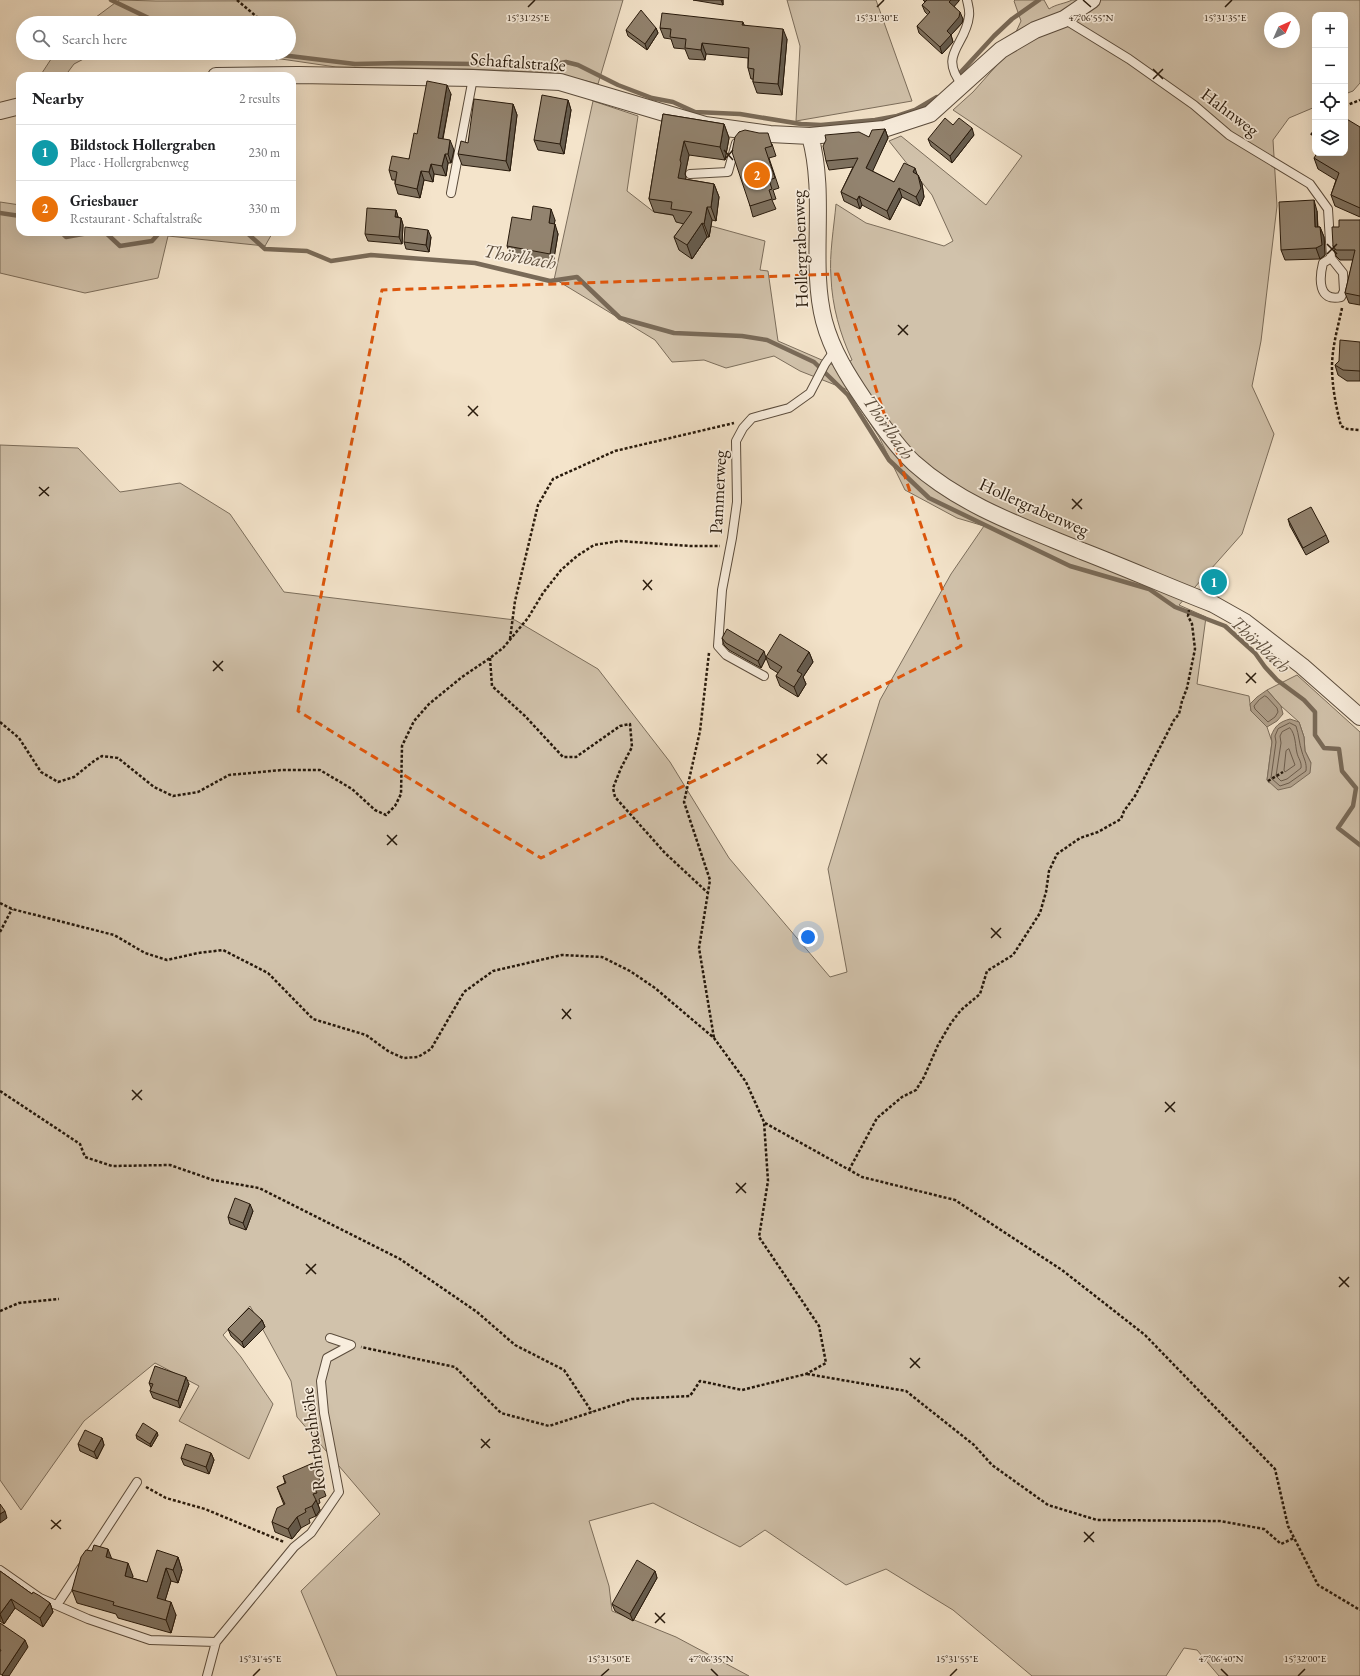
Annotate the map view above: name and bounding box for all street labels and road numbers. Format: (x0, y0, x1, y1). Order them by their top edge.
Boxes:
street label: Schaftalstraße (469, 47, 567, 76)
street label: Hahnweg (1197, 82, 1264, 141)
street label: Hollergrabenweg (786, 189, 813, 308)
street label: Pammerweg (704, 449, 731, 535)
street label: Hollergrabenweg (976, 472, 1093, 541)
street label: Rohrbachhöhe (295, 1386, 330, 1492)

